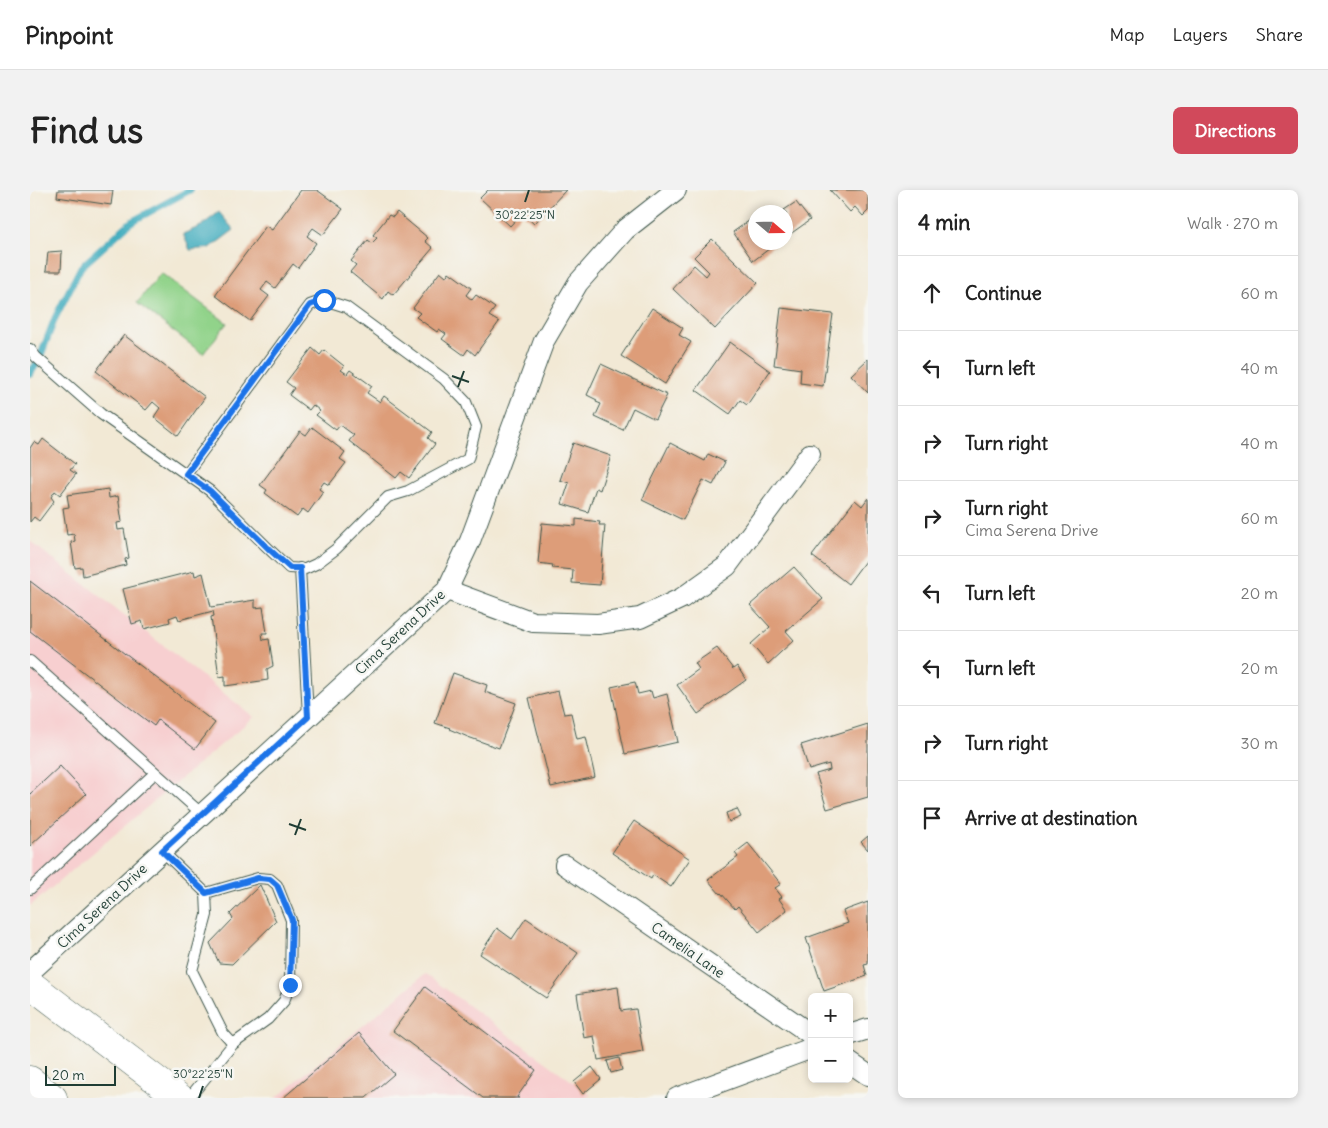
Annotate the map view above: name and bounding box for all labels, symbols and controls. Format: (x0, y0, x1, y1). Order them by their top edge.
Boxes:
text: Pinpoint (25, 20, 113, 50)
text: Map (1109, 23, 1144, 46)
text: Layers (1172, 23, 1228, 46)
text: Share (1256, 23, 1303, 46)
button: Directions (1173, 107, 1298, 154)
text: Find us (30, 108, 143, 152)
north arrow (748, 205, 793, 250)
text: 30°22'25"N (495, 207, 555, 222)
text: 4 min (918, 209, 970, 236)
text: Walk · 270 m (1187, 213, 1278, 233)
icon: ahead (918, 279, 946, 307)
text: Continue (965, 281, 1042, 305)
text: 60 m (1240, 283, 1278, 303)
route start (313, 289, 336, 312)
icon: left (918, 354, 946, 382)
text: Turn left (965, 356, 1035, 380)
text: 40 m (1240, 358, 1278, 378)
icon: right (918, 429, 946, 457)
text: Turn right (965, 431, 1048, 455)
text: 40 m (1240, 433, 1278, 453)
text: Turn right (965, 496, 1048, 520)
icon: right (918, 504, 946, 532)
text: 60 m (1240, 508, 1278, 528)
text: Cima Serena Drive (965, 520, 1098, 540)
icon: left (918, 579, 946, 607)
text: Turn left (965, 581, 1035, 605)
text: 20 m (1241, 583, 1278, 603)
street label: Cima Serena Drive (351, 586, 449, 678)
icon: left (918, 654, 946, 682)
text: Turn left (965, 656, 1035, 680)
text: 20 m (1241, 658, 1278, 678)
icon: right (918, 729, 946, 757)
text: Turn right (965, 731, 1048, 755)
text: 30 m (1241, 733, 1278, 753)
icon: arrive (918, 804, 946, 832)
text: Arrive at destination (965, 806, 1138, 830)
street label: Cima Serena Drive (53, 860, 151, 952)
street label: Camelia Lane (648, 918, 728, 982)
route end (279, 974, 302, 997)
map controls (808, 993, 853, 1083)
button: + (808, 993, 853, 1038)
button: − (808, 1038, 853, 1083)
scale bar (45, 1063, 116, 1086)
text: 20 m (52, 1066, 85, 1084)
text: 30°22'25"N (173, 1066, 233, 1081)

